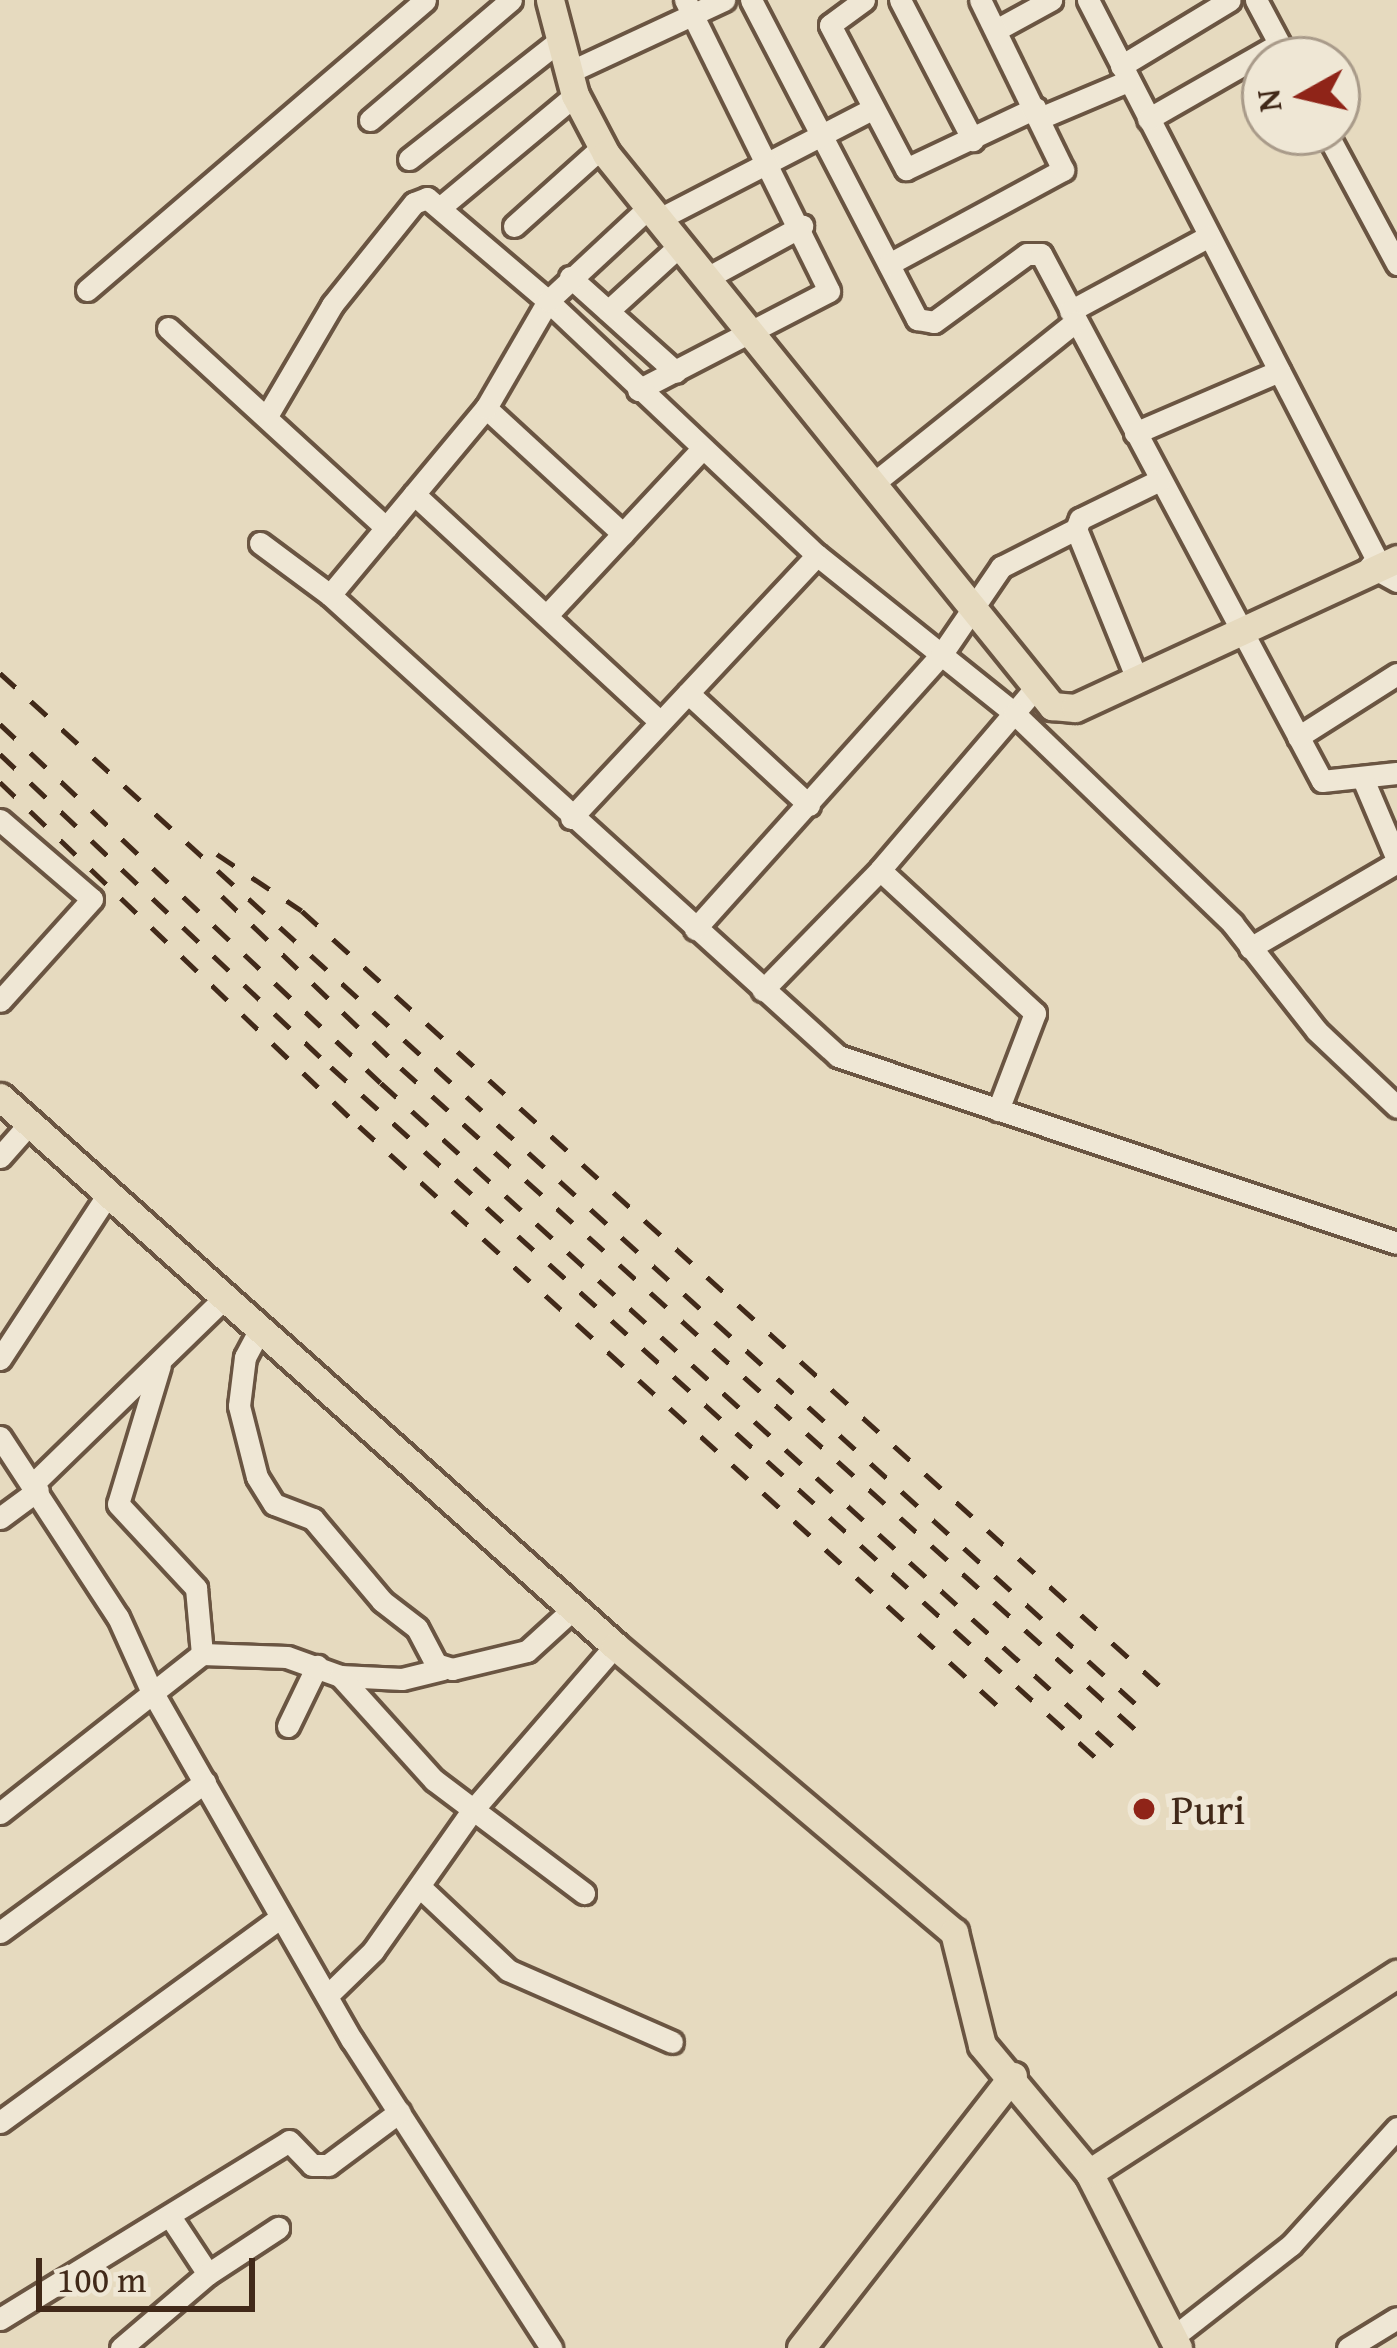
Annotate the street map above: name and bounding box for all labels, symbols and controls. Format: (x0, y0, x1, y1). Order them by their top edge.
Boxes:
north arrow (1241, 36, 1361, 156)
text: N (1243, 86, 1294, 115)
place label: Puri (1171, 1784, 1245, 1834)
marker: Puri (1128, 1793, 1160, 1825)
scale bar (42, 2234, 261, 2308)
text: 100 m (57, 2252, 146, 2305)

